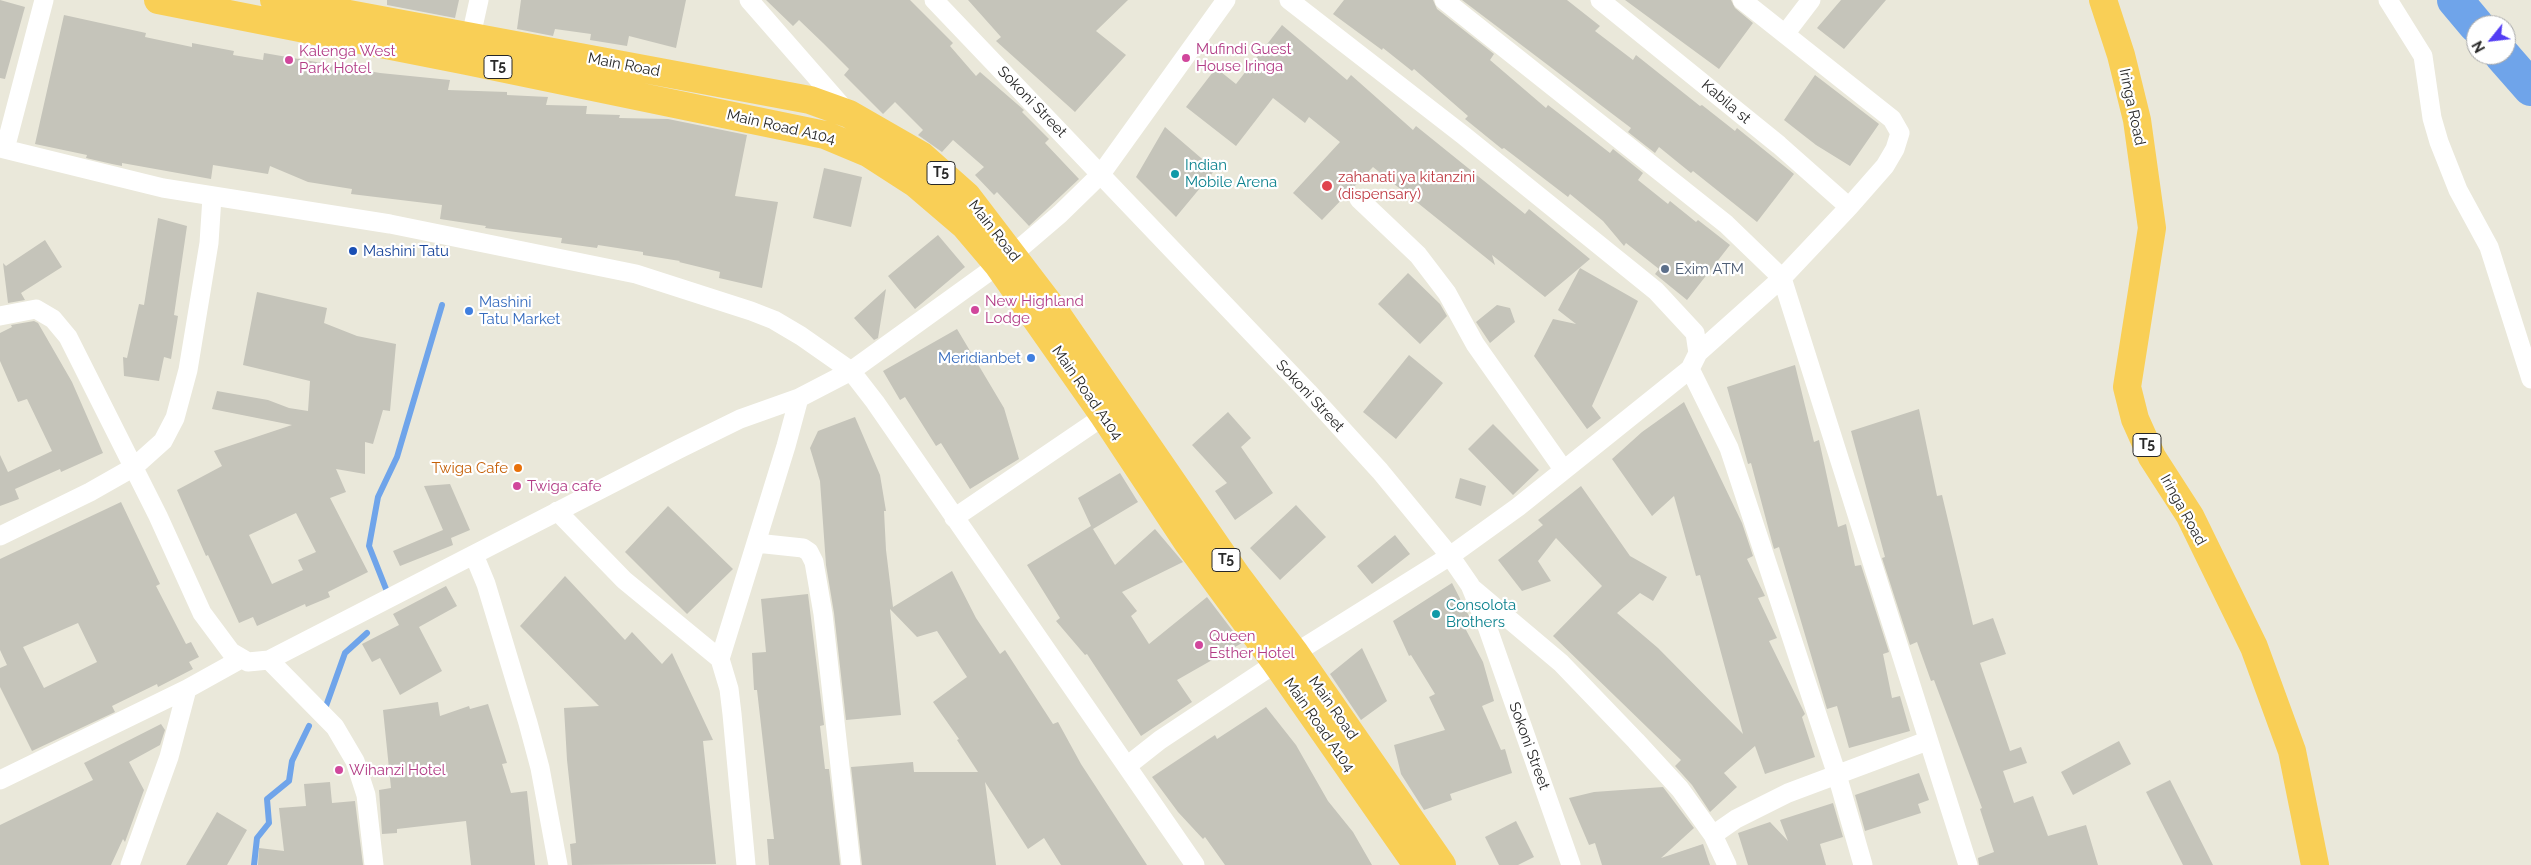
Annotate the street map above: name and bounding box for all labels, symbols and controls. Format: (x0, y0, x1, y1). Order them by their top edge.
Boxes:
north arrow (2466, 15, 2516, 65)
text: N (2469, 38, 2488, 55)
place label: Mufindi Guest House Iringa (1196, 40, 1292, 75)
place label: Kalenga West Park Hotel (299, 42, 395, 77)
street label: Main Road (586, 49, 662, 81)
marker: Mufindi Guest House Iringa (1180, 52, 1192, 64)
marker: Kalenga West Park Hotel (283, 54, 295, 66)
road number: T5 (484, 56, 512, 78)
street label: Sokoni Street (994, 63, 1070, 141)
street label: Iringa Road (2115, 67, 2149, 147)
street label: Kabila st (1698, 76, 1754, 128)
street label: Main Road A104 (725, 106, 837, 148)
place label: Indian Mobile Arena (1185, 156, 1277, 191)
road number: T5 (927, 162, 955, 184)
marker: Indian Mobile Arena (1169, 168, 1181, 180)
place label: zahanati ya kitanzini (dispensary) (1338, 168, 1475, 203)
marker: zahanati ya kitanzini (dispensary) (1320, 179, 1334, 193)
street label: Main Road (964, 197, 1024, 265)
place label: Mashini Tatu (363, 242, 449, 260)
marker: Mashini Tatu (347, 245, 359, 257)
place label: Exim ATM (1675, 260, 1744, 278)
marker: Exim ATM (1659, 263, 1671, 275)
place label: New Highland Lodge (985, 292, 1084, 327)
place label: Mashini Tatu Market (479, 293, 560, 328)
marker: New Highland Lodge (969, 304, 981, 316)
marker: Mashini Tatu Market (463, 305, 475, 317)
street label: Main Road A104 (1048, 342, 1126, 444)
place label: Meridianbet (938, 349, 1021, 367)
marker: Meridianbet (1025, 352, 1037, 364)
street label: Sokoni Street (1272, 356, 1348, 436)
road number: T5 (2133, 434, 2161, 456)
place label: Twiga Cafe (431, 459, 508, 477)
marker: Twiga Cafe (512, 462, 524, 474)
street label: Iringa Road (2156, 471, 2210, 549)
place label: Twiga cafe (527, 477, 602, 495)
marker: Twiga cafe (511, 480, 523, 492)
road number: T5 (1212, 548, 1240, 572)
place label: Consolota Brothers (1446, 596, 1516, 631)
marker: Consolota Brothers (1430, 608, 1442, 620)
place label: Queen Esther Hotel (1209, 627, 1295, 662)
marker: Queen Esther Hotel (1193, 639, 1205, 651)
street label: Main Road (1305, 673, 1361, 743)
street label: Main Road A104 (1280, 674, 1358, 776)
street label: Sokoni Street (1505, 700, 1553, 792)
place label: Wihanzi Hotel (349, 761, 446, 779)
marker: Wihanzi Hotel (333, 764, 345, 776)

